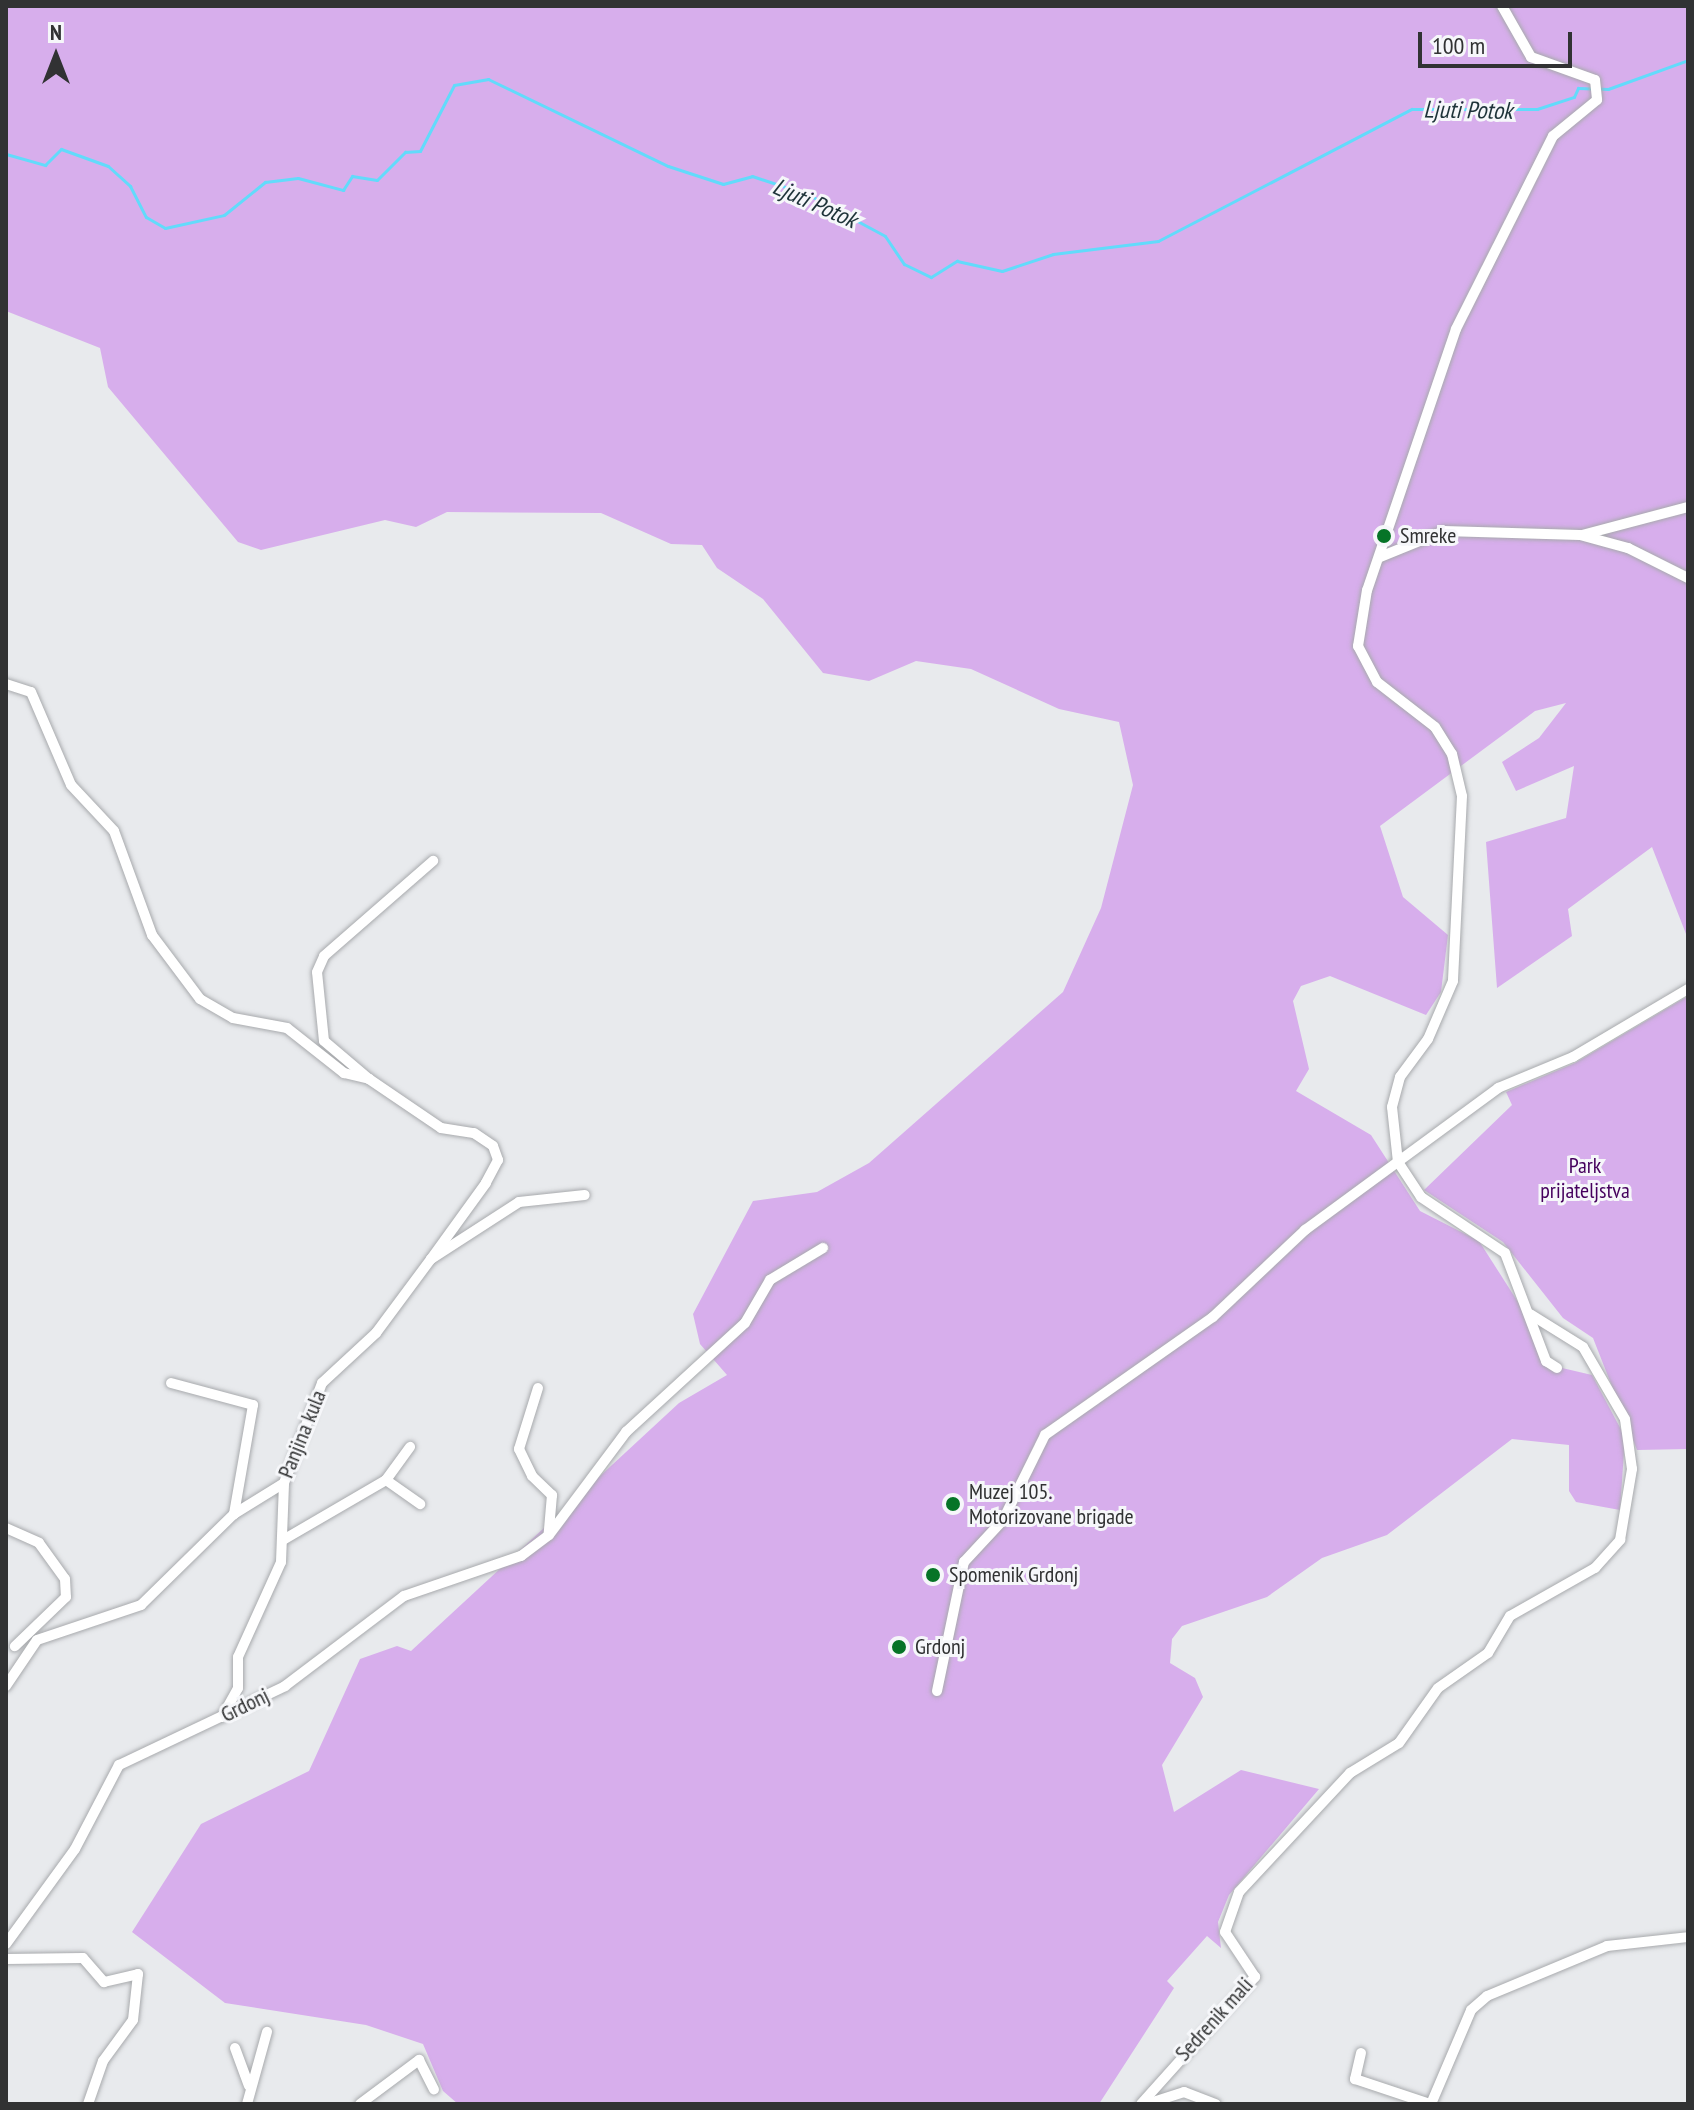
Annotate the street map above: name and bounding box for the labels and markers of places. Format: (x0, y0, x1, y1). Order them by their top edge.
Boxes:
place label: Smreke (1400, 523, 1456, 549)
marker: Smreke (1375, 527, 1393, 545)
place label: Muzej 105. Motorizovane brigade (969, 1478, 1134, 1530)
marker: Muzej 105. Motorizovane brigade (944, 1495, 962, 1513)
place label: Spomenik Grdonj (949, 1562, 1079, 1588)
marker: Spomenik Grdonj (924, 1566, 942, 1584)
place label: Grdonj (915, 1634, 965, 1660)
marker: Grdonj (890, 1638, 908, 1656)

